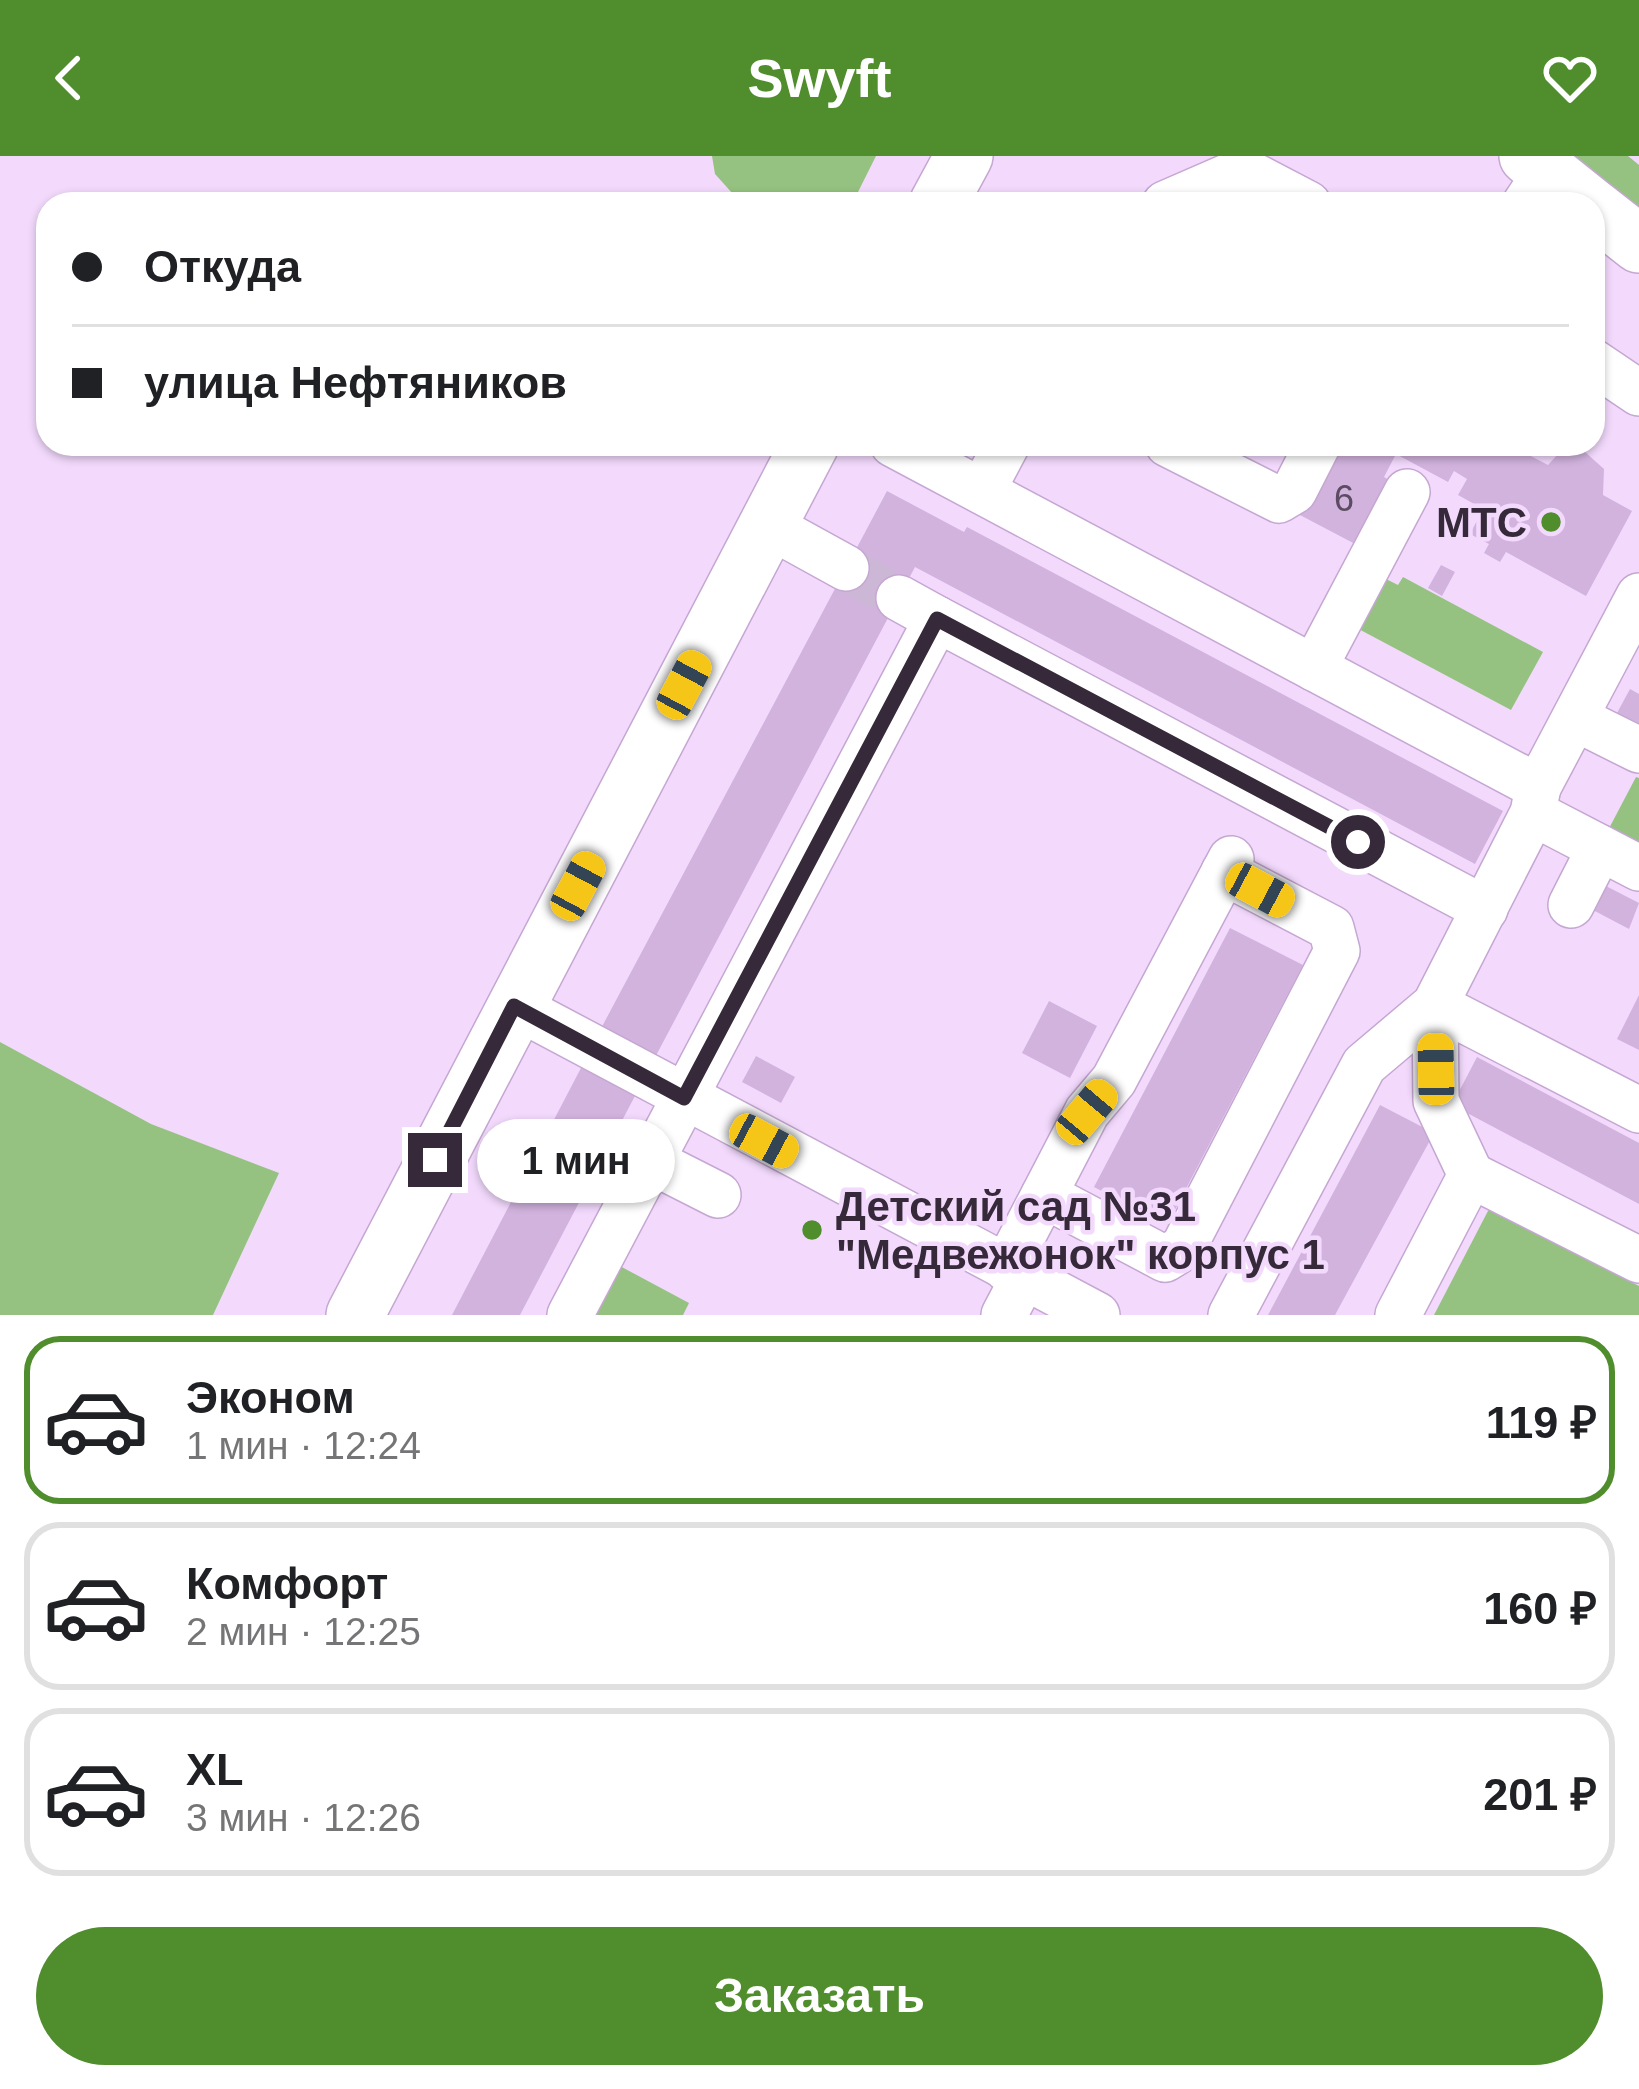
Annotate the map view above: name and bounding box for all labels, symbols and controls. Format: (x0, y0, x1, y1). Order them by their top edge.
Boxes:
icon: back (36, 45, 102, 111)
icon: heart (1537, 45, 1603, 111)
text: Swyft (747, 48, 892, 108)
text: Откуда (144, 241, 301, 292)
text: улица Нефтяников (144, 357, 567, 408)
house number: 6 (1334, 478, 1354, 519)
place label: МТС (1436, 499, 1527, 546)
marker: МТС (1538, 509, 1564, 535)
car (651, 645, 717, 725)
route start (1331, 815, 1385, 869)
car (545, 846, 611, 926)
car (1220, 857, 1300, 923)
car (1417, 1033, 1455, 1105)
car (1050, 1073, 1124, 1151)
car (724, 1108, 804, 1174)
callout: 1 мин (477, 1118, 675, 1202)
route end (408, 1133, 462, 1187)
text: 1 мин (522, 1139, 630, 1182)
place label: Детский сад №31 "Медвежонок" корпус 1 (836, 1183, 1325, 1278)
marker: Детский сад №31 "Медвежонок" корпус 1 (799, 1217, 825, 1243)
icon: car (42, 1366, 150, 1474)
text: Эконом (186, 1372, 355, 1423)
text: 119 ₽ (1486, 1397, 1597, 1448)
text: 1 мин · 12:24 (186, 1424, 421, 1467)
icon: car (42, 1552, 150, 1660)
text: Комфорт (186, 1558, 388, 1609)
text: 160 ₽ (1483, 1583, 1597, 1634)
text: 2 мин · 12:25 (186, 1610, 421, 1653)
icon: car (42, 1738, 150, 1846)
text: XL (186, 1744, 244, 1795)
text: 201 ₽ (1483, 1769, 1597, 1820)
text: 3 мин · 12:26 (186, 1796, 421, 1839)
button: Заказать (36, 1927, 1603, 2065)

